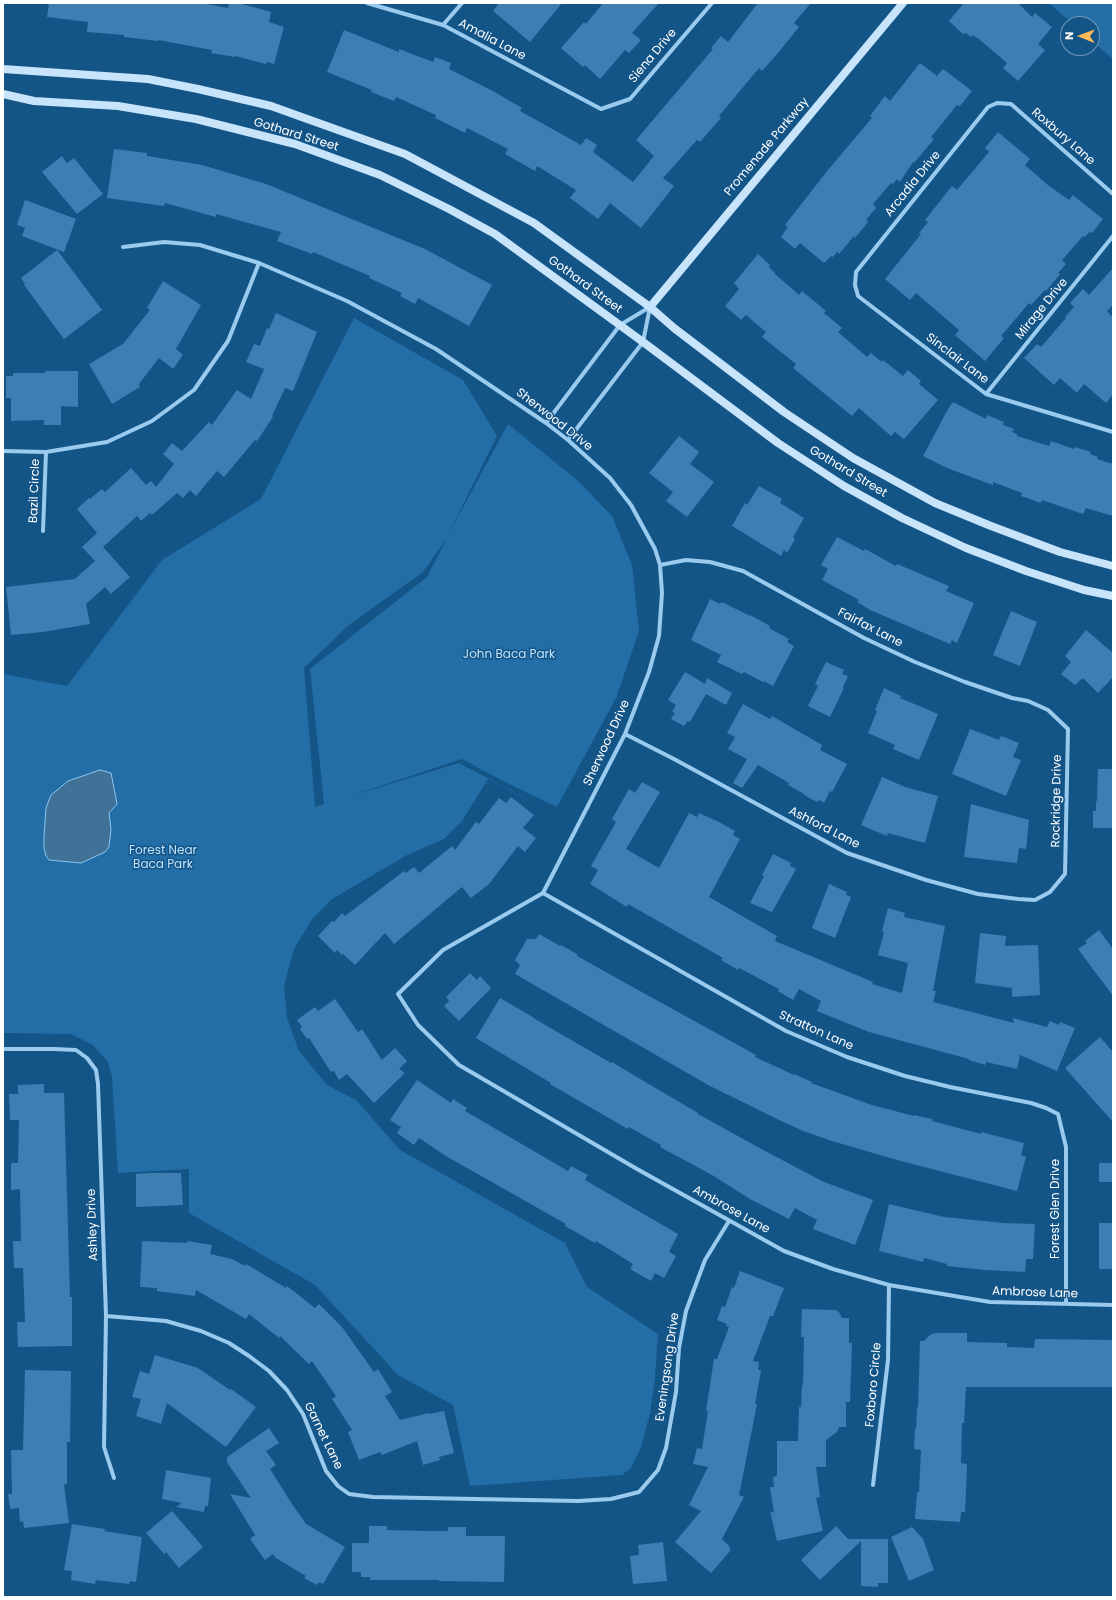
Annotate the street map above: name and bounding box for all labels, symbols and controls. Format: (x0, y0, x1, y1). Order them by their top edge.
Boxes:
street label: Amalia Lane (456, 16, 528, 64)
north arrow (1060, 16, 1100, 56)
street label: Siena Drive (626, 26, 680, 86)
text: N (1061, 32, 1077, 40)
street label: Promenade Parkway (722, 95, 812, 199)
street label: Roxbury Lane (1028, 106, 1098, 168)
street label: Gothard Street (252, 115, 340, 155)
street label: Arcadia Drive (882, 148, 944, 220)
street label: Gothard Street (545, 253, 625, 317)
street label: Mirage Drive (1013, 275, 1071, 343)
street label: Sinclair Lane (923, 331, 991, 387)
street label: Sherwood Drive (513, 386, 595, 454)
street label: Gothard Street (807, 443, 889, 501)
street label: Bazil Circle (27, 459, 43, 523)
street label: Fairfax Lane (835, 605, 905, 651)
park label: John Baca Park (463, 648, 555, 662)
street label: Sherwood Drive (581, 698, 633, 788)
street label: Rockridge Drive (1049, 754, 1065, 848)
street label: Ashford Lane (786, 804, 862, 852)
park label: Forest Near Baca Park (129, 844, 197, 872)
street label: Stratton Lane (777, 1008, 855, 1054)
street label: Forest Glen Drive (1049, 1159, 1063, 1259)
street label: Ambrose Lane (690, 1183, 772, 1237)
street label: Ashley Drive (85, 1189, 101, 1261)
street label: Ambrose Lane (992, 1284, 1078, 1302)
street label: Eveningsong Drive (653, 1312, 683, 1422)
street label: Foxboro Circle (863, 1342, 885, 1428)
street label: Garnet Lane (301, 1400, 345, 1472)

